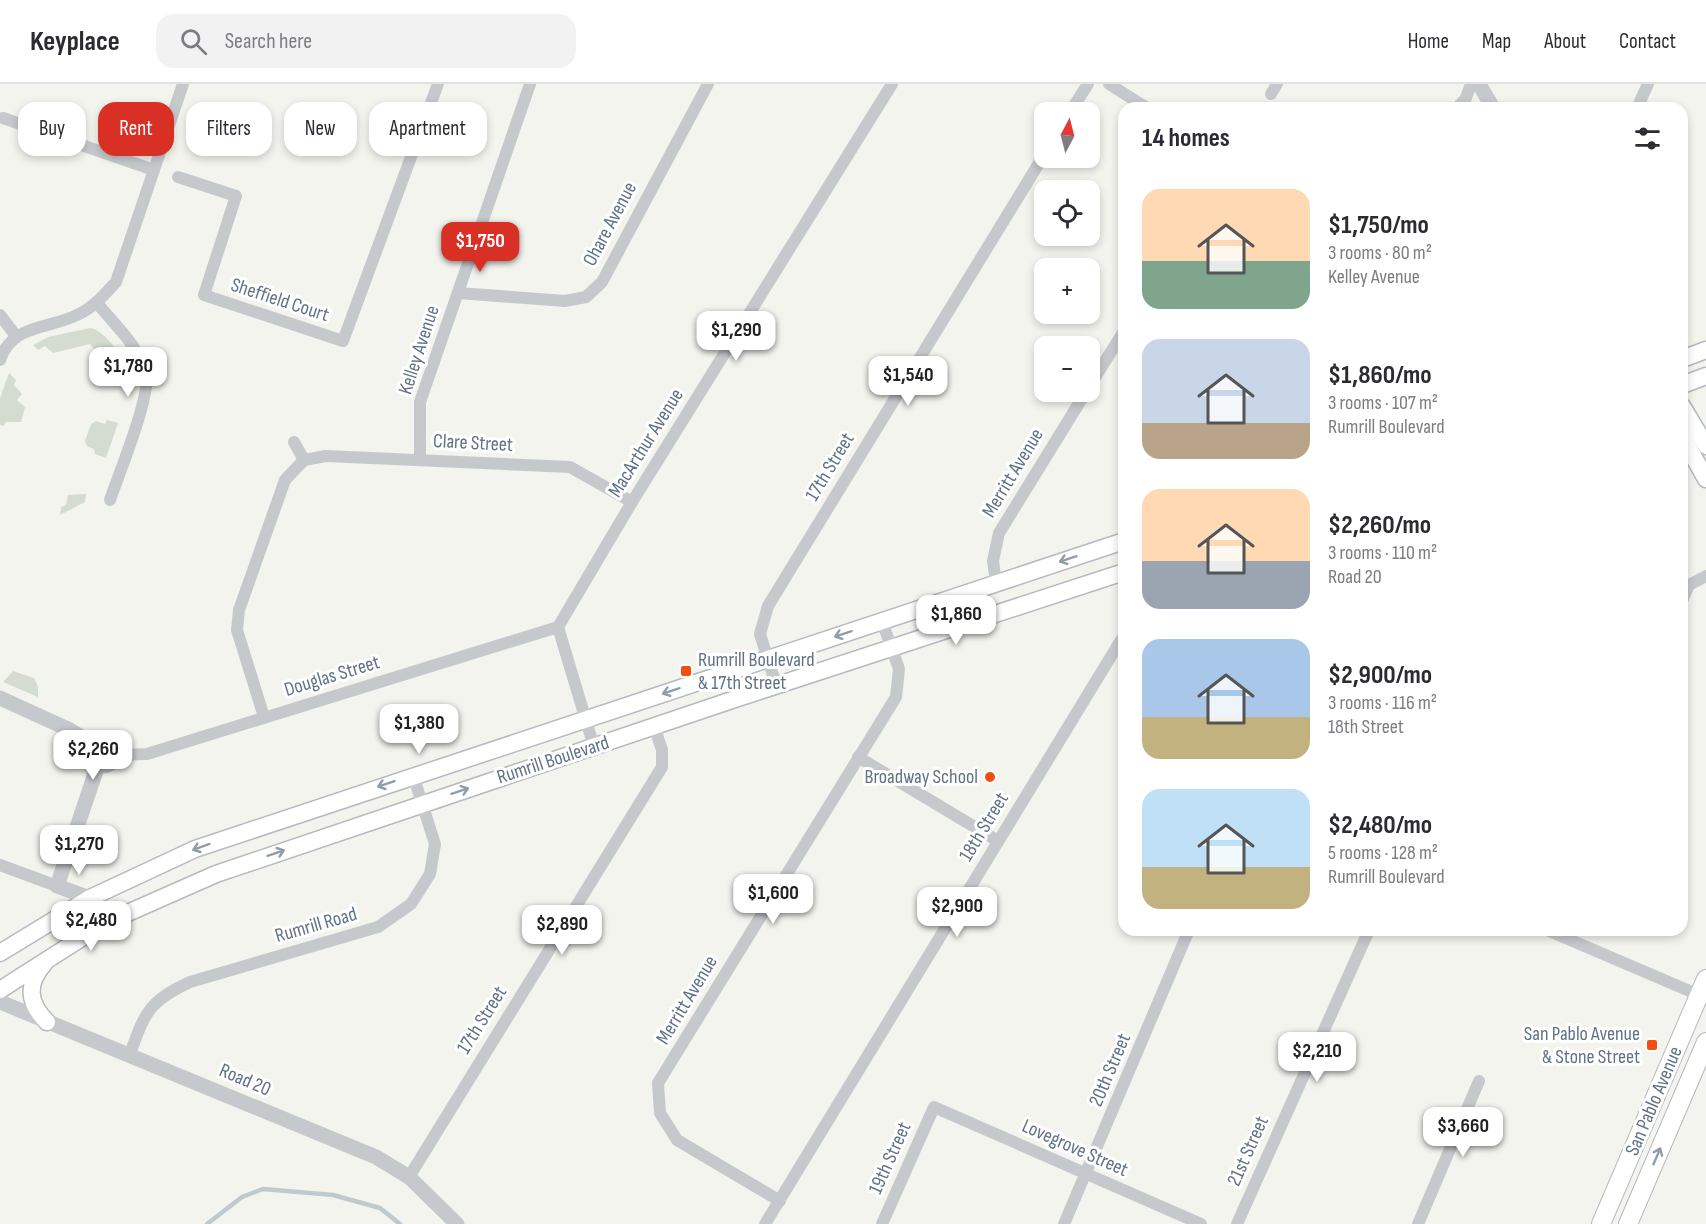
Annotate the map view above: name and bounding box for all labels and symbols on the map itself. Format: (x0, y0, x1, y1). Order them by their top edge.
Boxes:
north arrow (1034, 102, 1100, 168)
street label: Ohare Avenue (578, 178, 642, 270)
pin: $1,750 (431, 222, 529, 273)
street label: Sheffield Court (228, 273, 332, 327)
street label: Kelley Avenue (393, 303, 445, 397)
pin: $1,290 (687, 311, 785, 362)
pin: $1,780 (79, 347, 177, 398)
pin: $1,540 (859, 356, 957, 407)
street label: MacArthur Avenue (603, 384, 689, 502)
street label: Merritt Avenue (977, 424, 1049, 522)
street label: Clare Street (432, 429, 514, 457)
street label: 17th Street (800, 429, 860, 505)
one-way arrow (1059, 554, 1078, 565)
pin: $1,860 (907, 595, 1005, 646)
one-way arrow (834, 629, 853, 640)
place label: Rumrill Boulevard & 17th Street (698, 648, 815, 695)
street label: Douglas Street (281, 650, 383, 702)
marker: Rumrill Boulevard & 17th Street (679, 664, 693, 678)
one-way arrow (662, 686, 681, 697)
pin: $1,380 (370, 704, 468, 755)
pin: $2,260 (44, 730, 142, 781)
street label: Rumrill Boulevard (494, 731, 612, 789)
place label: Broadway School (865, 765, 978, 789)
marker: Broadway School (983, 770, 997, 784)
one-way arrow (377, 780, 396, 791)
one-way arrow (450, 784, 469, 795)
street label: 18th Street (954, 788, 1014, 866)
pin: $1,270 (30, 825, 128, 876)
one-way arrow (193, 843, 211, 854)
one-way arrow (266, 847, 285, 858)
pin: $1,600 (724, 874, 822, 925)
pin: $2,900 (908, 887, 1006, 938)
pin: $2,480 (42, 901, 140, 952)
street label: Rumrill Road (272, 902, 360, 948)
pin: $2,890 (513, 905, 611, 956)
street label: Merritt Avenue (651, 951, 723, 1049)
street label: 17th Street (452, 982, 512, 1058)
place label: San Pablo Avenue & Stone Street (1524, 1022, 1640, 1069)
street label: 20th Street (1084, 1030, 1136, 1110)
pin: $2,210 (1268, 1032, 1366, 1083)
marker: San Pablo Avenue & Stone Street (1645, 1038, 1659, 1052)
street label: San Pablo Avenue (1620, 1043, 1688, 1159)
street label: Road 20 (216, 1058, 274, 1102)
pin: $3,660 (1414, 1107, 1512, 1158)
street label: 21st Street (1222, 1112, 1274, 1190)
street label: Lovegrove Street (1018, 1114, 1132, 1182)
street label: 19th Street (864, 1118, 916, 1198)
one-way arrow (1652, 1148, 1663, 1166)

